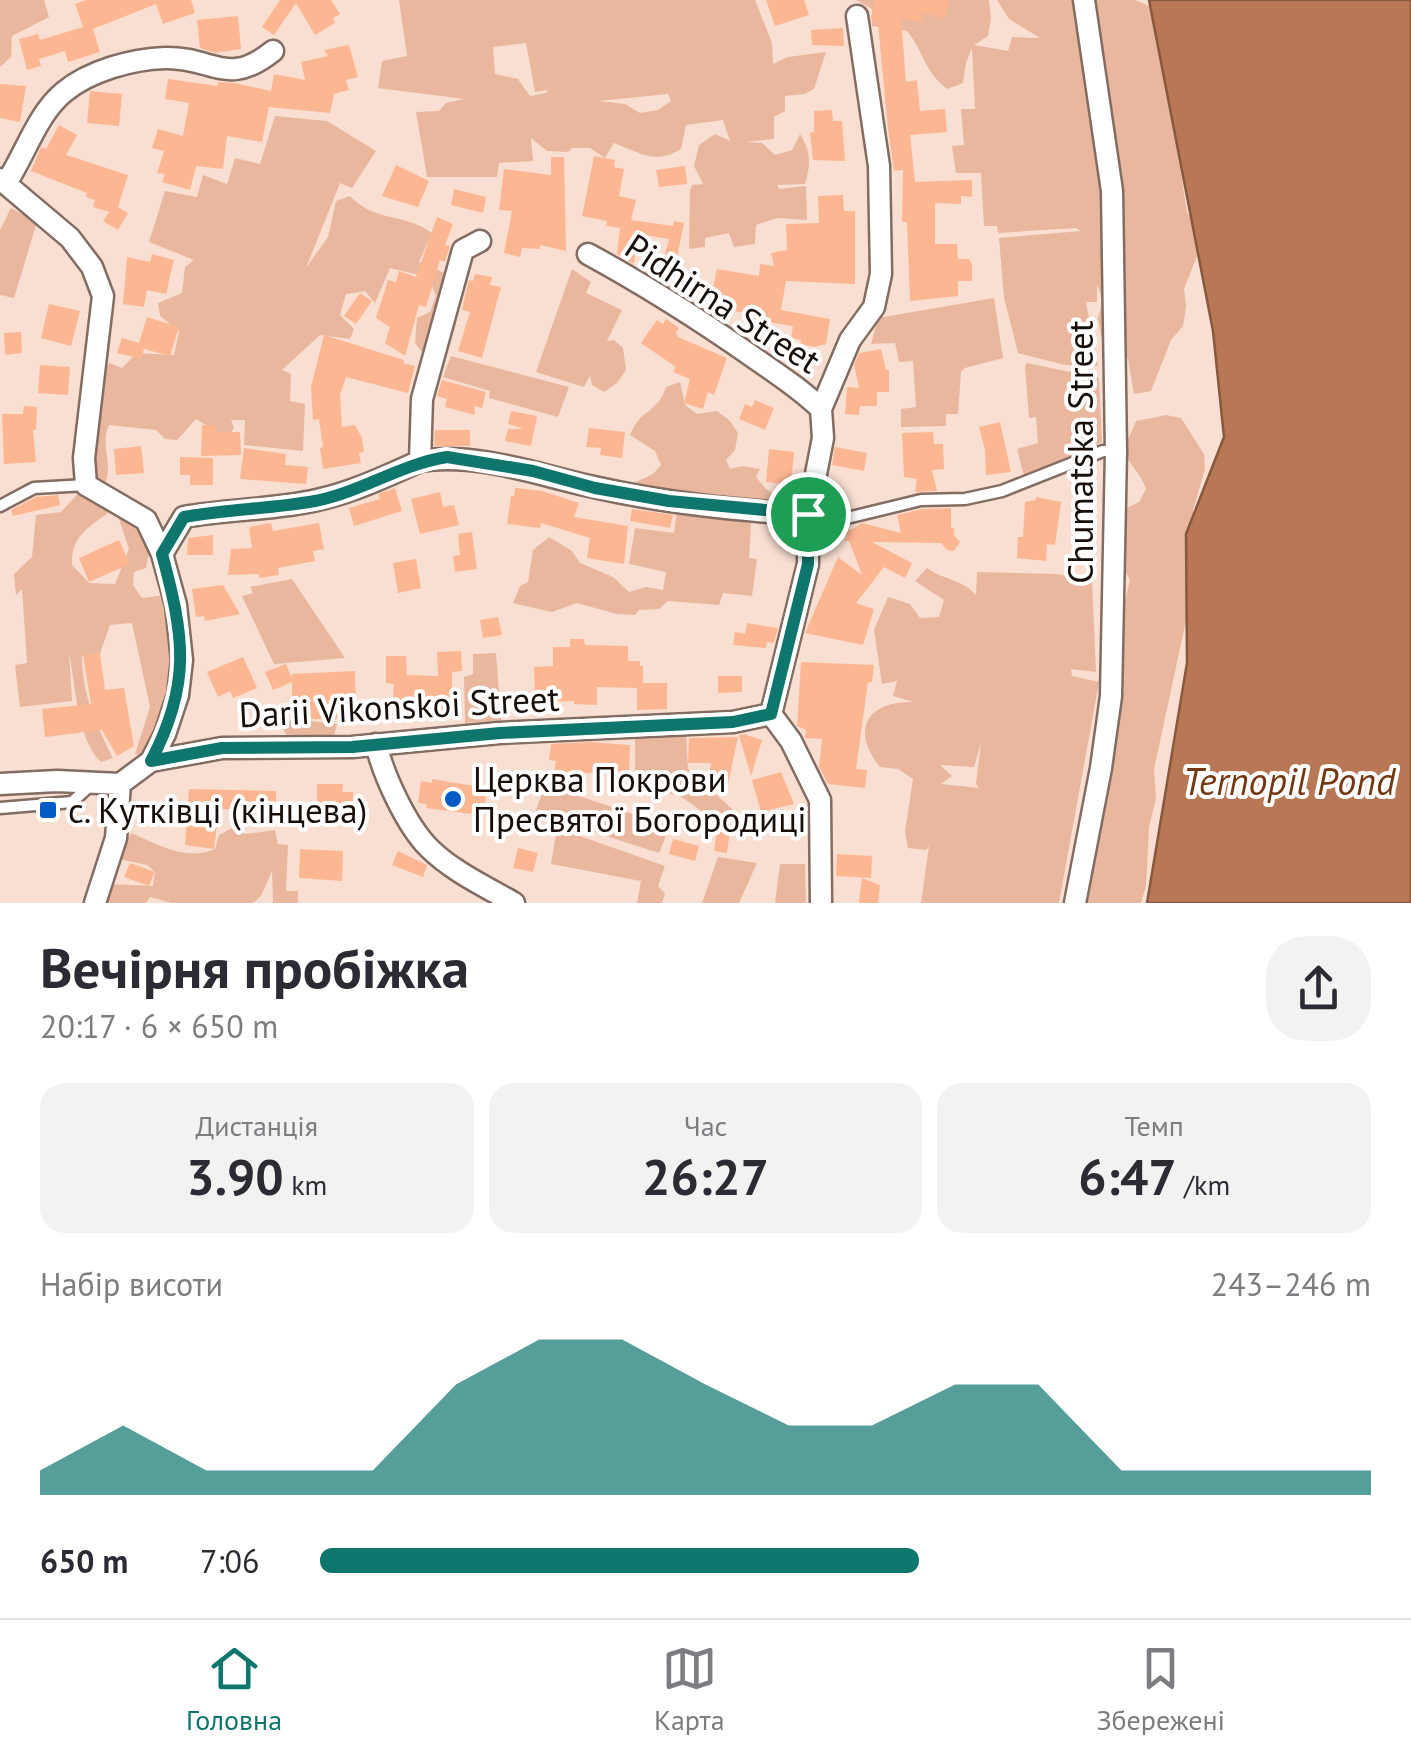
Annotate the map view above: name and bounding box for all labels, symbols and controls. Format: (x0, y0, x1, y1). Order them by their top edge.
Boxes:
street label: Pidhirna Street (617, 223, 829, 383)
street label: Chumatska Street (1057, 320, 1103, 584)
pin (766, 472, 851, 557)
icon: arrive (781, 487, 836, 542)
street label: Darii Vikonskoi Street (238, 675, 560, 737)
place label: Церква Покрови Пресвятої Богородиці (473, 756, 807, 842)
water label: Ternopil Pond (1183, 756, 1397, 805)
place label: с. Кутківці (кінцева) (68, 787, 367, 833)
marker: Церква Покрови Пресвятої Богородиці (442, 788, 464, 810)
marker: с. Кутківці (кінцева) (37, 799, 59, 821)
text: Вечірня пробіжка (40, 932, 469, 1003)
button: share (1266, 936, 1371, 1041)
text: 20:17 · 6 × 650 m (40, 1005, 278, 1047)
text: Дистанція (196, 1107, 318, 1144)
text: Час (684, 1107, 727, 1144)
text: Темп (1125, 1107, 1184, 1144)
text: 3.90 (186, 1144, 284, 1209)
text: 26:27 (642, 1144, 769, 1209)
text: 6:47 (1078, 1144, 1177, 1209)
text: km (284, 1166, 327, 1203)
text: /km (1177, 1166, 1230, 1203)
text: Набір висоти (40, 1263, 223, 1305)
text: 243–246 m (1211, 1263, 1371, 1305)
text: 650 m (40, 1540, 128, 1582)
text: 7:06 (200, 1540, 259, 1582)
tab: Головна (186, 1641, 282, 1738)
tab: Карта (654, 1641, 725, 1738)
tab: Збережені (1096, 1641, 1225, 1738)

